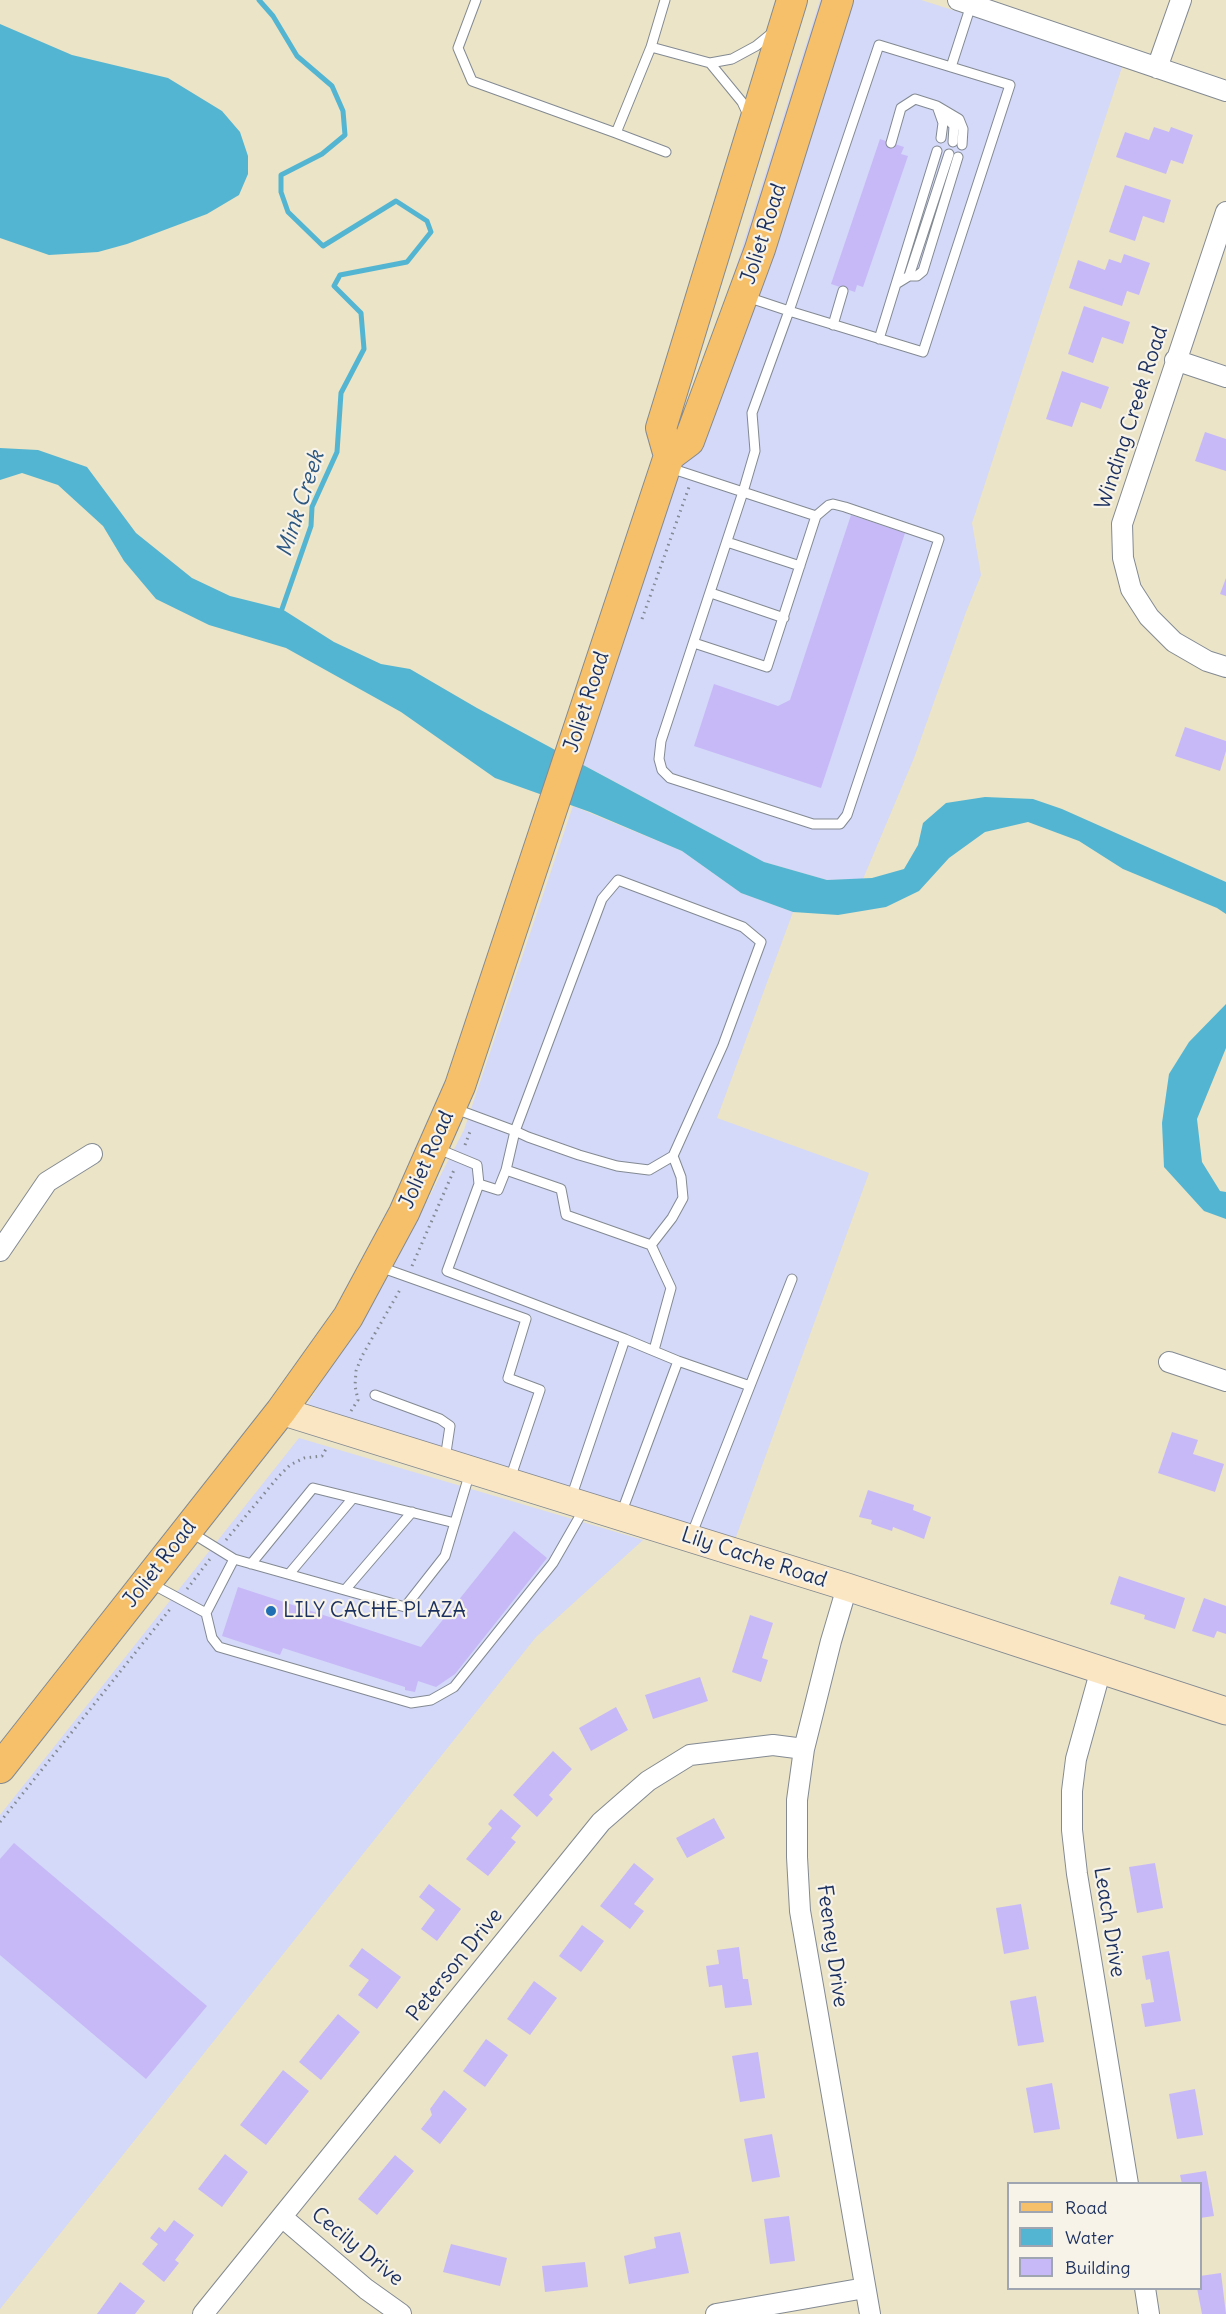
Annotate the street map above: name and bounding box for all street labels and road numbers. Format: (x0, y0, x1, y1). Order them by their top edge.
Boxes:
street label: Joliet Road (736, 180, 792, 288)
street label: Winding Creek Road (1090, 323, 1174, 513)
street label: Joliet Road (559, 648, 615, 756)
street label: Joliet Road (394, 1107, 460, 1213)
street label: Joliet Road (118, 1515, 202, 1613)
street label: Lily Cache Road (678, 1523, 830, 1593)
street label: Leach Drive (1088, 1865, 1130, 1979)
street label: Feeney Drive (811, 1883, 853, 2009)
street label: Peterson Drive (402, 1903, 508, 2027)
street label: Cecily Drive (306, 2202, 408, 2292)

